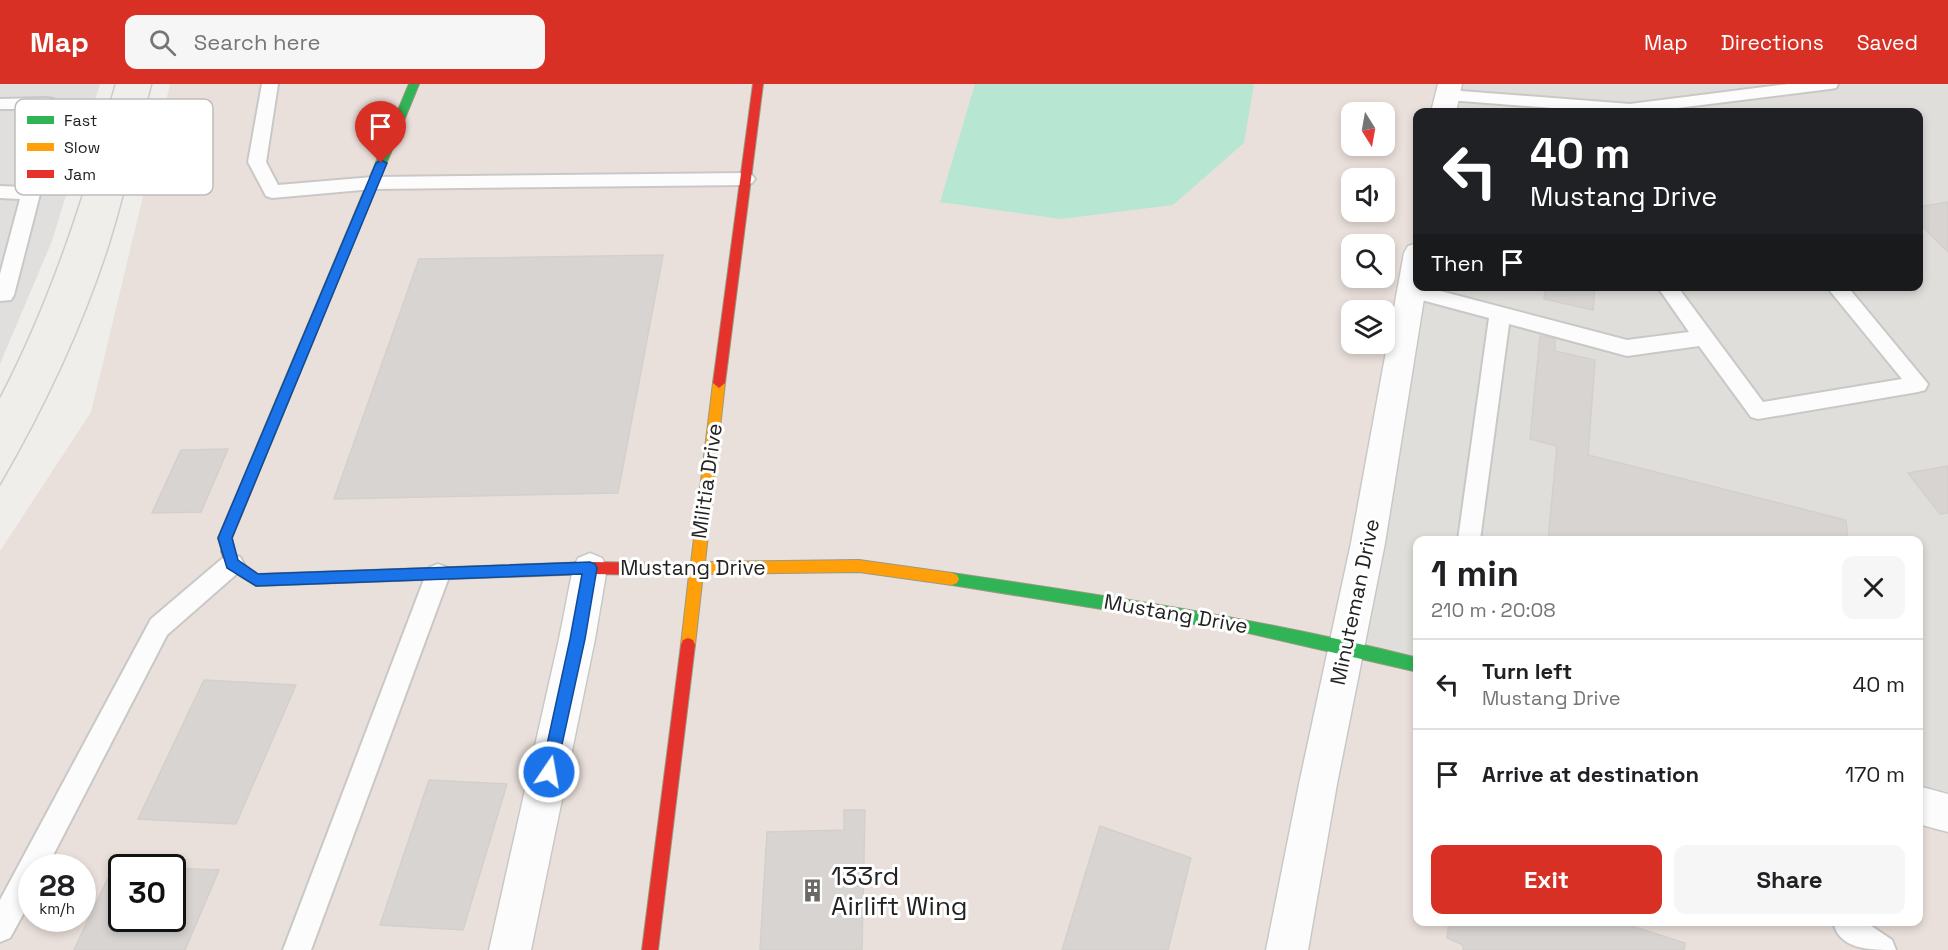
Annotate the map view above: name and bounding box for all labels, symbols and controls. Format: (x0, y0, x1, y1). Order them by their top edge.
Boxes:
search box (125, 15, 545, 69)
text: Map (30, 24, 89, 60)
icon: search (146, 26, 179, 59)
text: Search here (194, 28, 321, 56)
text: Map (1644, 29, 1688, 56)
text: Directions (1721, 29, 1824, 56)
text: Saved (1857, 29, 1918, 56)
legend (15, 99, 213, 195)
pin (355, 101, 406, 163)
north arrow (1341, 102, 1395, 156)
map controls (1341, 102, 1395, 354)
text: Fast (64, 110, 97, 131)
icon: arrive (364, 110, 397, 143)
text: 40 m (1530, 127, 1630, 180)
icon: left (1431, 132, 1509, 210)
text: Slow (64, 137, 100, 158)
text: Jam (64, 164, 96, 185)
button: sound (1341, 168, 1395, 222)
text: Mustang Drive (1530, 179, 1717, 214)
button: search (1341, 234, 1395, 288)
icon: arrive (1496, 246, 1529, 279)
text: Then (1431, 249, 1484, 277)
button: layers (1341, 300, 1395, 354)
street label: Militia Drive (685, 422, 728, 540)
street label: Minuteman Drive (1324, 516, 1385, 688)
text: 1 min (1431, 551, 1519, 597)
street label: Mustang Drive (620, 554, 766, 581)
button: close (1842, 556, 1905, 619)
street label: Mustang Drive (1102, 588, 1250, 639)
text: 210 m · 20:08 (1431, 597, 1556, 623)
text: Turn left (1482, 657, 1572, 685)
icon: left (1431, 668, 1464, 701)
text: 40 m (1853, 670, 1905, 698)
text: Mustang Drive (1482, 685, 1621, 711)
position arrow (517, 740, 581, 804)
icon: arrive (1431, 758, 1464, 791)
text: Arrive at destination (1482, 760, 1699, 788)
text: 170 m (1845, 760, 1905, 788)
button: Exit (1431, 845, 1662, 914)
button: Share (1674, 845, 1905, 914)
speed limit sign: 30 (108, 854, 186, 932)
place label: 133rd Airlift Wing (831, 859, 968, 923)
text: 28 (39, 866, 75, 905)
building icon: 133rd Airlift Wing (800, 878, 826, 904)
text: km/h (39, 899, 75, 918)

